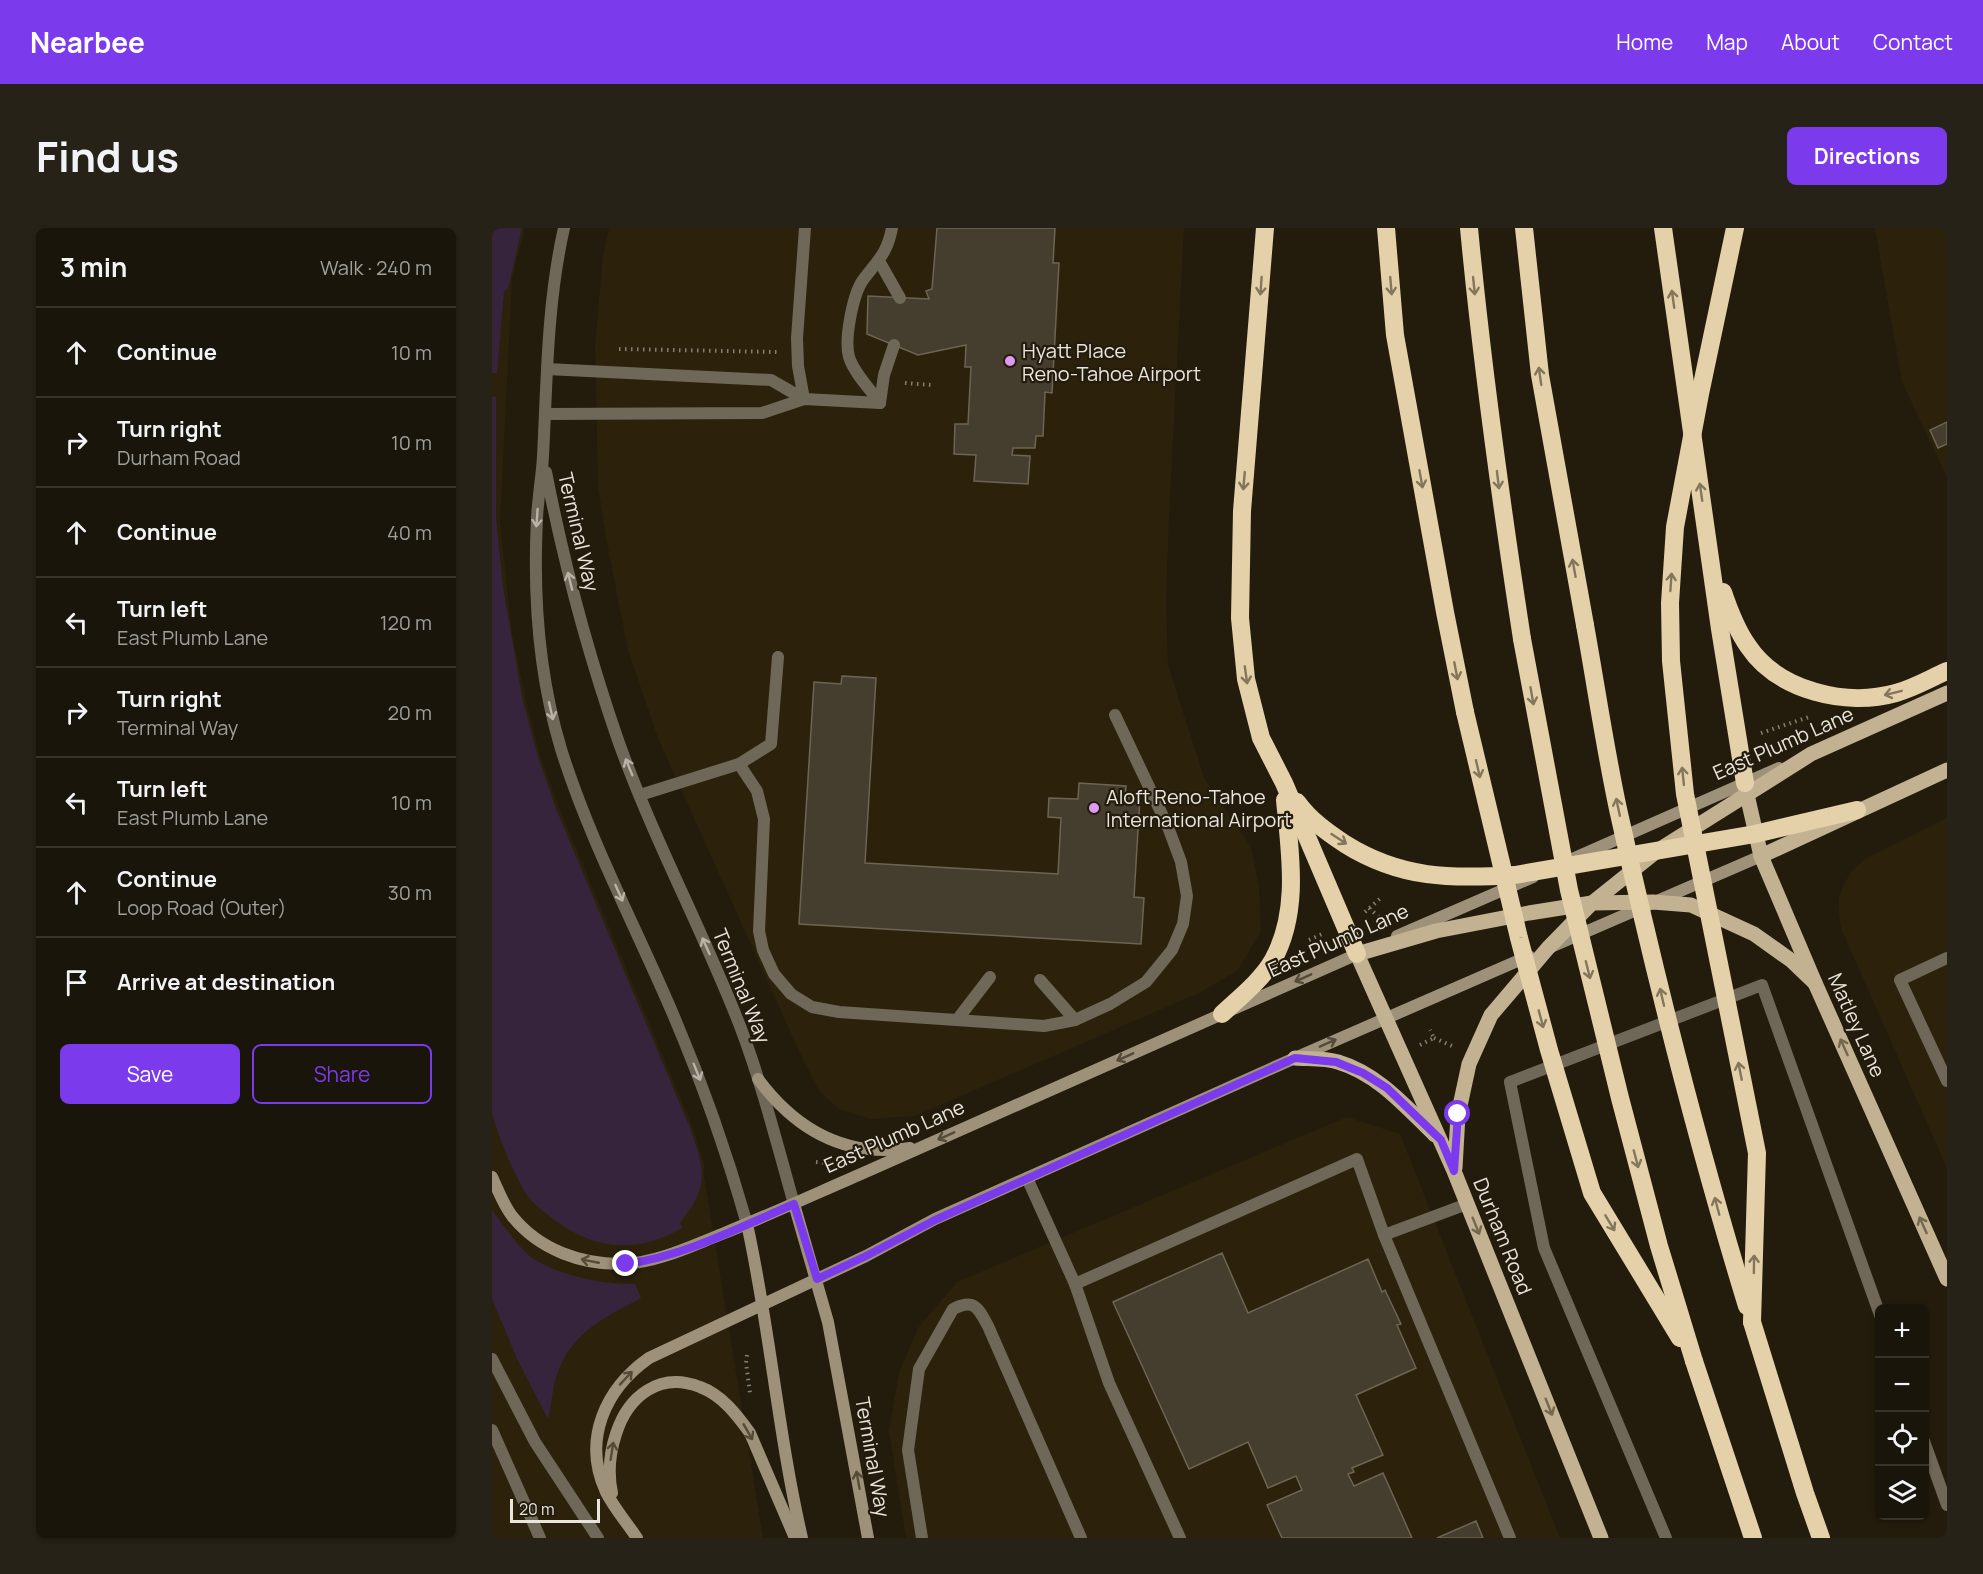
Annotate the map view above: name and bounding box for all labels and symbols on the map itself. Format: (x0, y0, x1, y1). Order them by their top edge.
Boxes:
one-way arrow (1255, 276, 1266, 296)
one-way arrow (1386, 276, 1397, 296)
one-way arrow (1469, 276, 1480, 296)
one-way arrow (1668, 290, 1679, 309)
place label: Hyatt Place Reno-Tahoe Airport (1022, 337, 1201, 387)
marker: Hyatt Place Reno-Tahoe Airport (1003, 354, 1017, 368)
one-way arrow (1535, 367, 1546, 386)
one-way arrow (1416, 469, 1427, 488)
one-way arrow (1493, 469, 1504, 489)
street label: Terminal Way (552, 470, 606, 595)
one-way arrow (1239, 470, 1250, 490)
one-way arrow (1695, 483, 1706, 503)
one-way arrow (531, 507, 542, 527)
one-way arrow (1569, 559, 1580, 578)
one-way arrow (563, 572, 575, 591)
one-way arrow (1666, 572, 1677, 592)
one-way arrow (1451, 660, 1462, 680)
one-way arrow (1240, 665, 1251, 685)
one-way arrow (1527, 686, 1538, 706)
one-way arrow (1884, 688, 1903, 699)
street label: East Plumb Lane (1708, 700, 1858, 786)
one-way arrow (546, 701, 557, 720)
one-way arrow (623, 758, 634, 777)
one-way arrow (1473, 759, 1485, 778)
one-way arrow (1677, 767, 1688, 786)
place label: Aloft Reno-Tahoe International Airport (1106, 783, 1292, 833)
one-way arrow (1612, 798, 1623, 818)
marker: Aloft Reno-Tahoe International Airport (1087, 801, 1101, 815)
one-way arrow (1330, 833, 1347, 846)
one-way arrow (614, 884, 626, 902)
street label: East Plumb Lane (1263, 897, 1413, 983)
street label: Terminal Way (707, 925, 777, 1048)
one-way arrow (699, 938, 711, 956)
one-way arrow (1583, 960, 1595, 979)
street label: Matley Lane (1822, 969, 1892, 1081)
one-way arrow (1295, 973, 1313, 984)
one-way arrow (1656, 988, 1668, 1007)
one-way arrow (1536, 1010, 1547, 1029)
one-way arrow (1318, 1037, 1336, 1049)
one-way arrow (1838, 1039, 1849, 1057)
one-way arrow (1116, 1052, 1134, 1063)
one-way arrow (1734, 1061, 1745, 1081)
one-way arrow (692, 1062, 703, 1081)
street label: East Plumb Lane (819, 1093, 969, 1179)
route start (1444, 1100, 1470, 1126)
one-way arrow (938, 1131, 956, 1142)
one-way arrow (1631, 1149, 1642, 1168)
street label: Durham Road (1467, 1174, 1539, 1298)
one-way arrow (1711, 1197, 1722, 1216)
one-way arrow (1605, 1214, 1617, 1231)
one-way arrow (1471, 1216, 1482, 1235)
one-way arrow (1917, 1217, 1928, 1235)
route end (612, 1250, 638, 1276)
one-way arrow (1748, 1254, 1760, 1274)
one-way arrow (581, 1255, 601, 1266)
one-way arrow (619, 1370, 633, 1385)
street label: Terminal Way (849, 1395, 897, 1520)
one-way arrow (1544, 1397, 1555, 1416)
one-way arrow (743, 1423, 755, 1440)
one-way arrow (607, 1442, 618, 1461)
one-way arrow (852, 1471, 863, 1491)
scale bar (510, 1496, 600, 1524)

